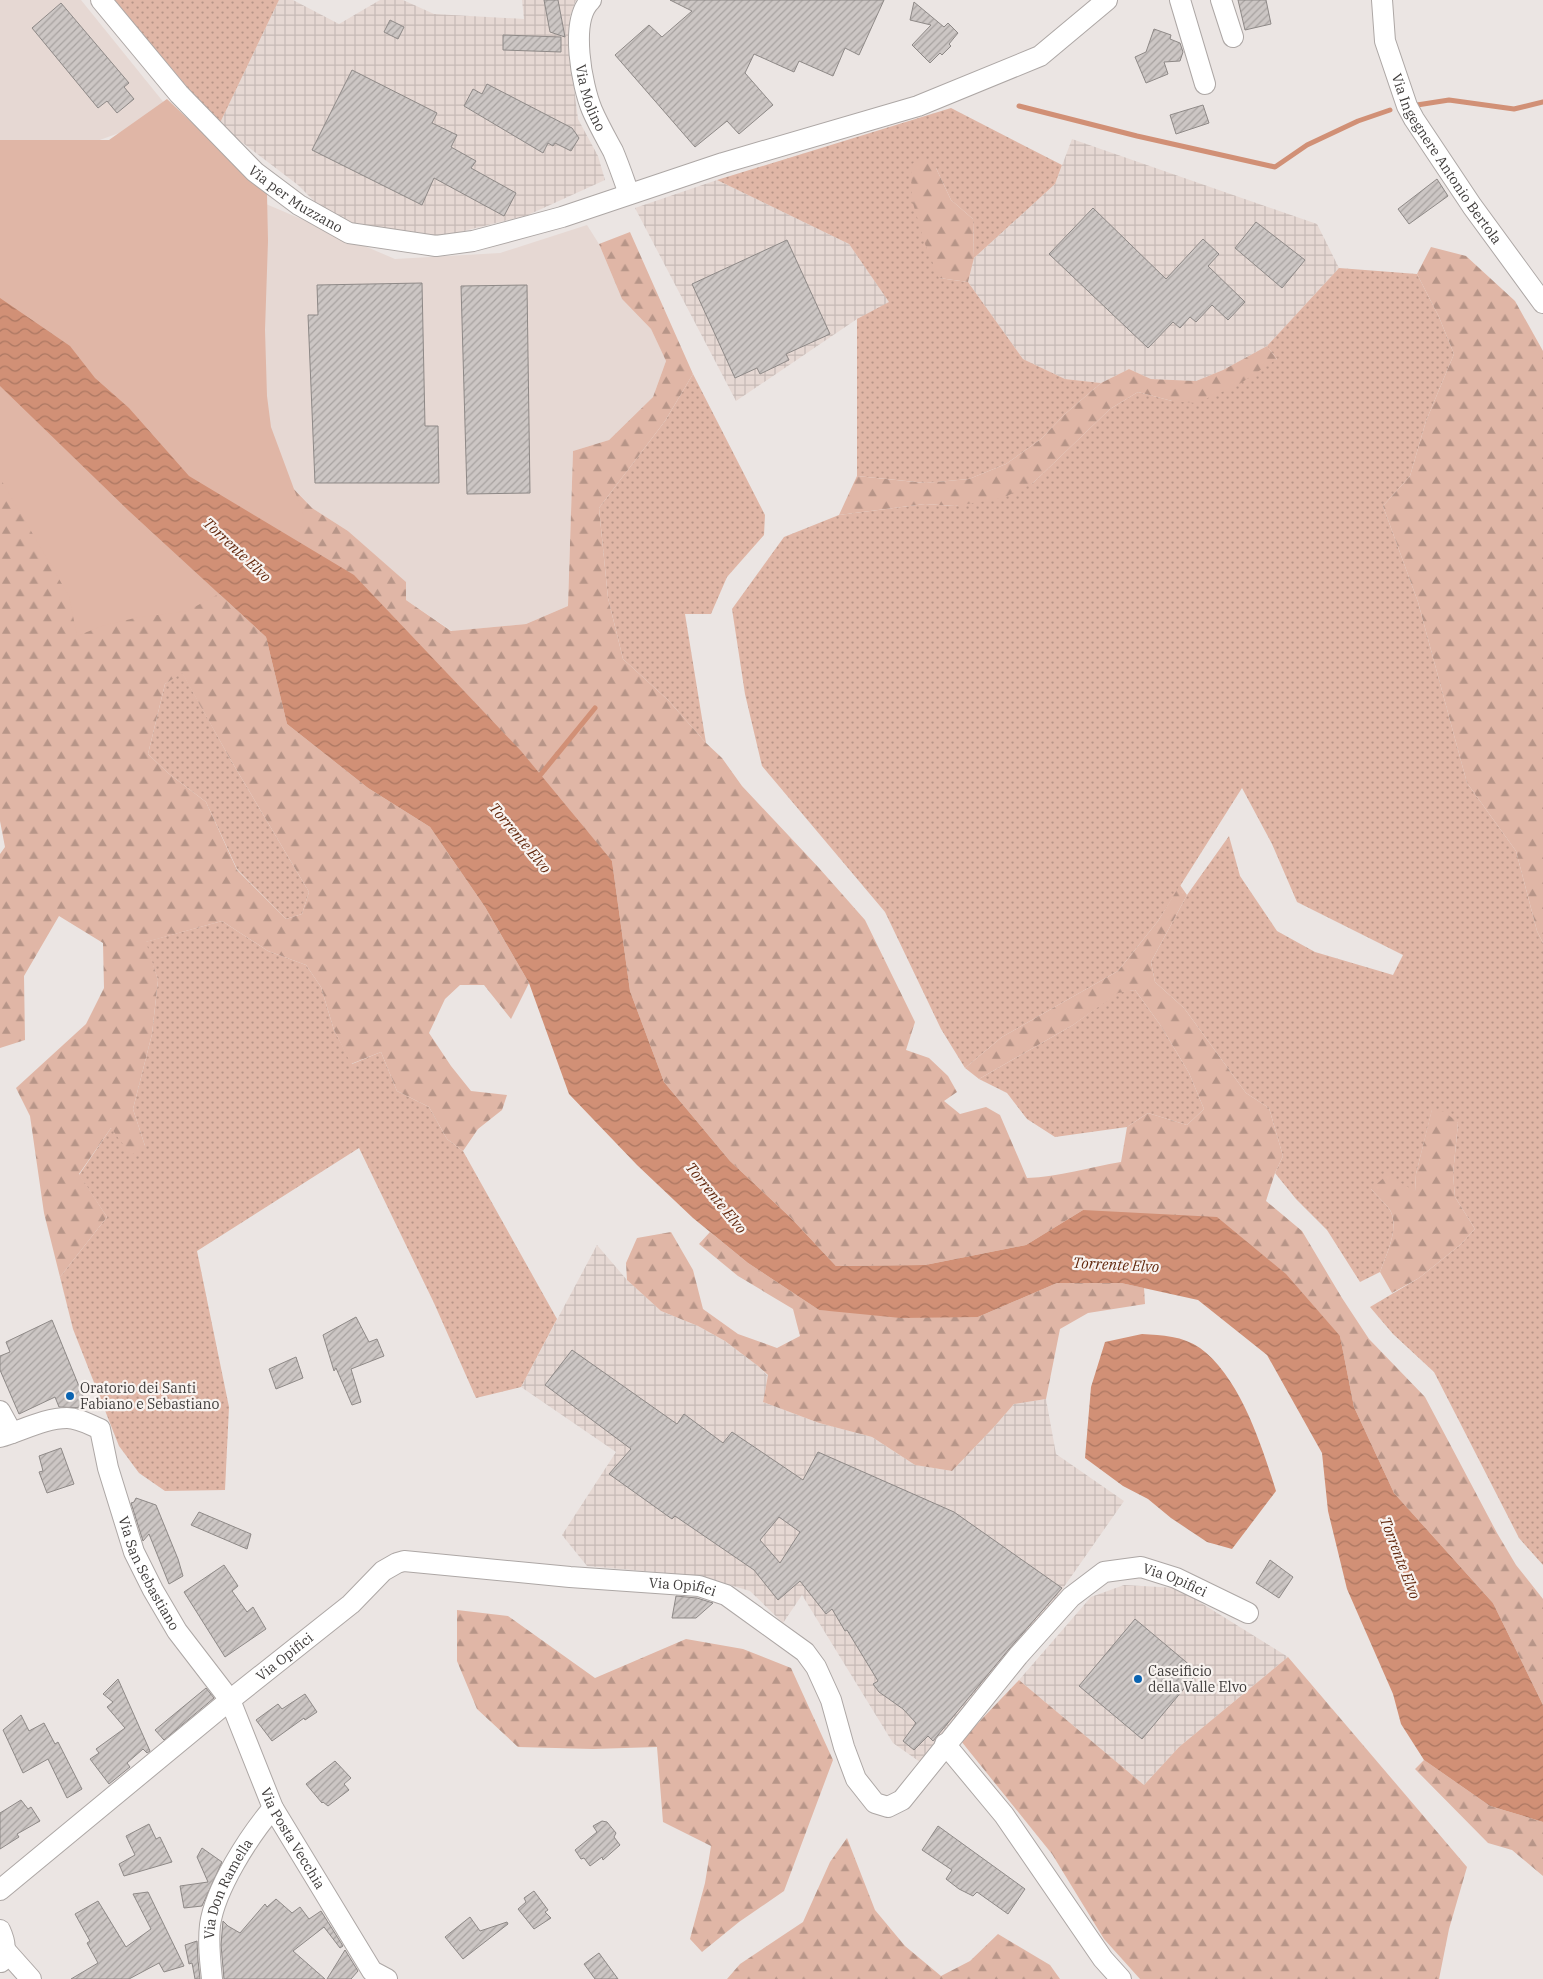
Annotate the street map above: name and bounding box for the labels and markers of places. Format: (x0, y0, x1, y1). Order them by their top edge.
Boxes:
place label: Oratorio dei Santi Fabiano e Sebastiano (80, 1379, 220, 1413)
marker: Oratorio dei Santi Fabiano e Sebastiano (64, 1390, 76, 1402)
place label: Caseificio della Valle Elvo (1148, 1662, 1247, 1696)
marker: Caseificio della Valle Elvo (1132, 1673, 1144, 1685)

